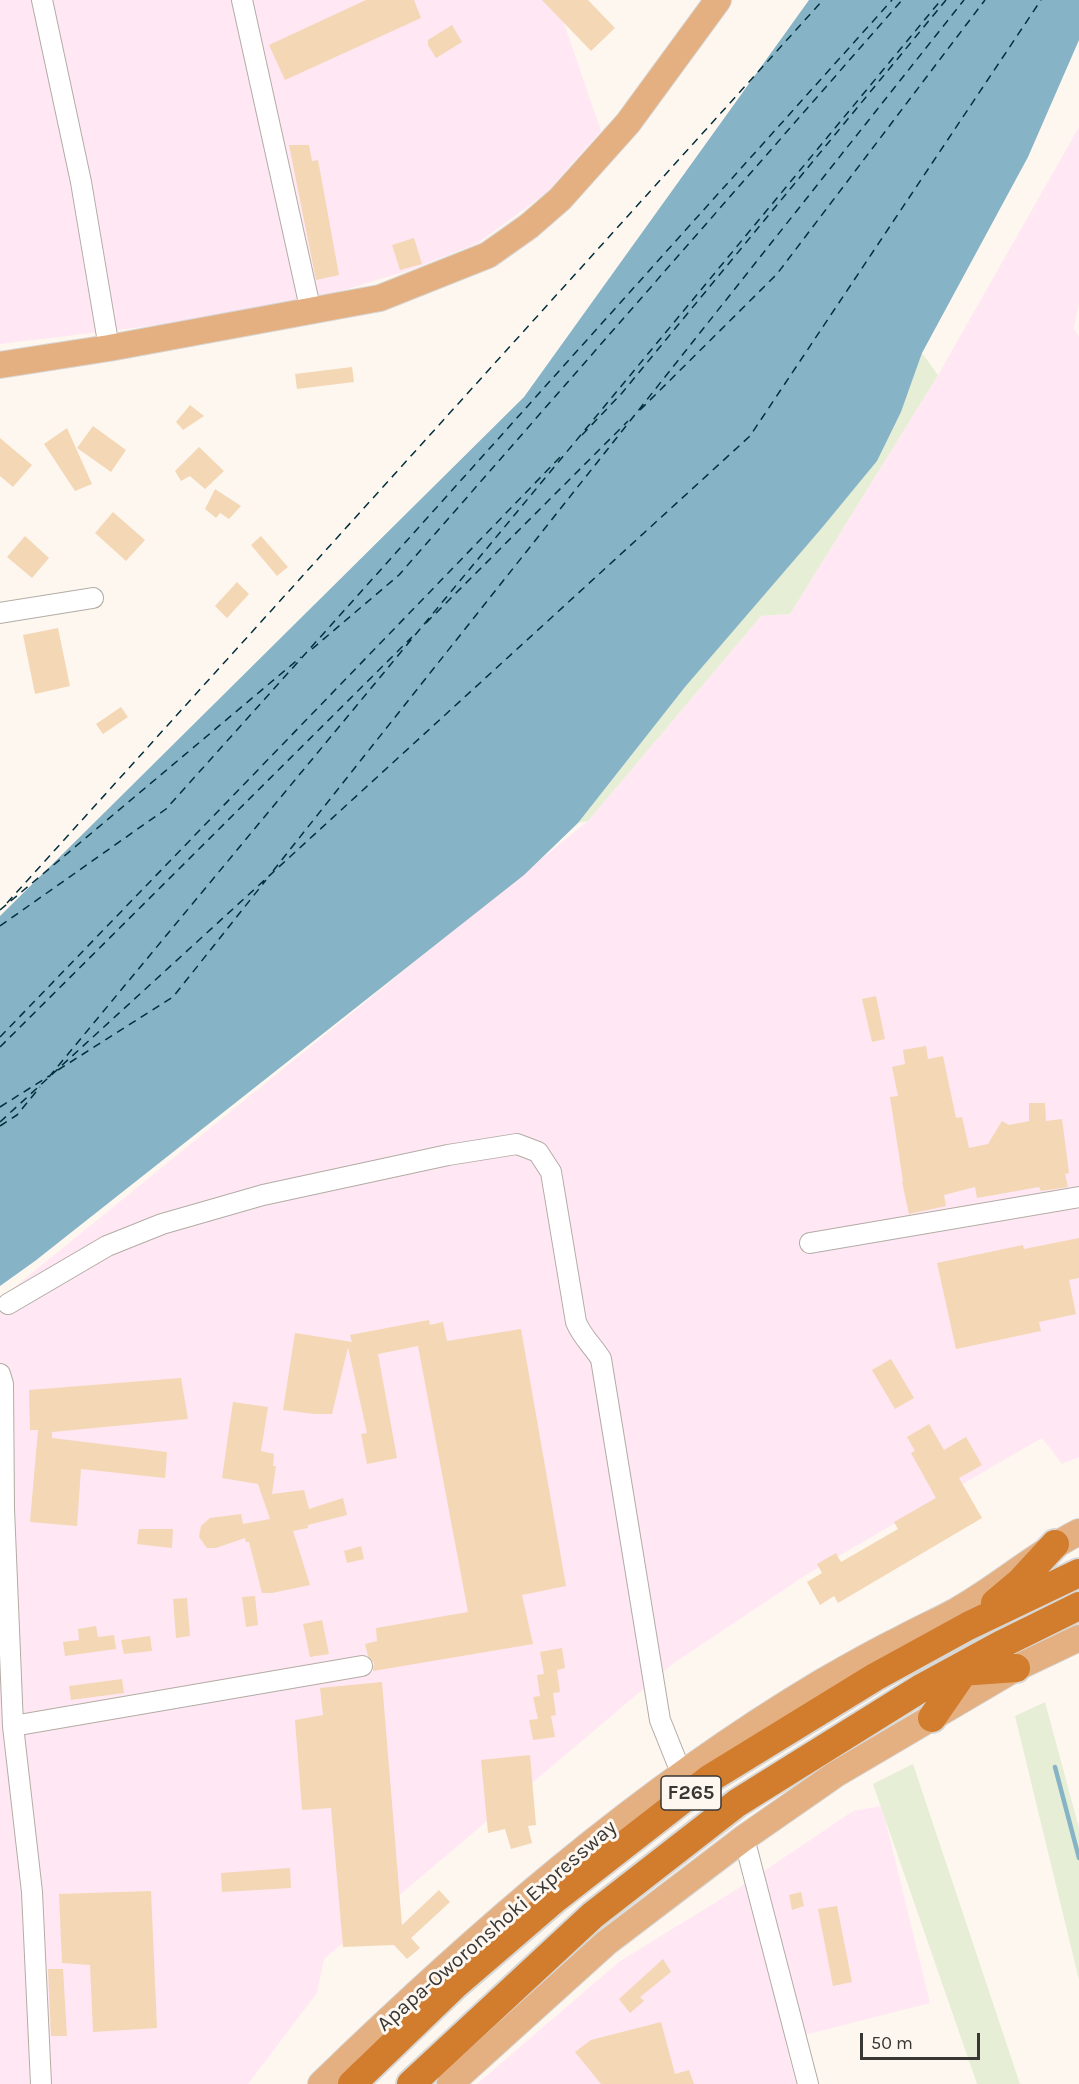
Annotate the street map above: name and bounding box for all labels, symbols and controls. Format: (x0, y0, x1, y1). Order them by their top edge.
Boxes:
road number: F265 (661, 1776, 721, 1810)
street label: Apapa-Oworonshoki Expressway (372, 1815, 622, 2037)
scale bar (863, 2021, 983, 2059)
text: 50 m (871, 2032, 913, 2054)

